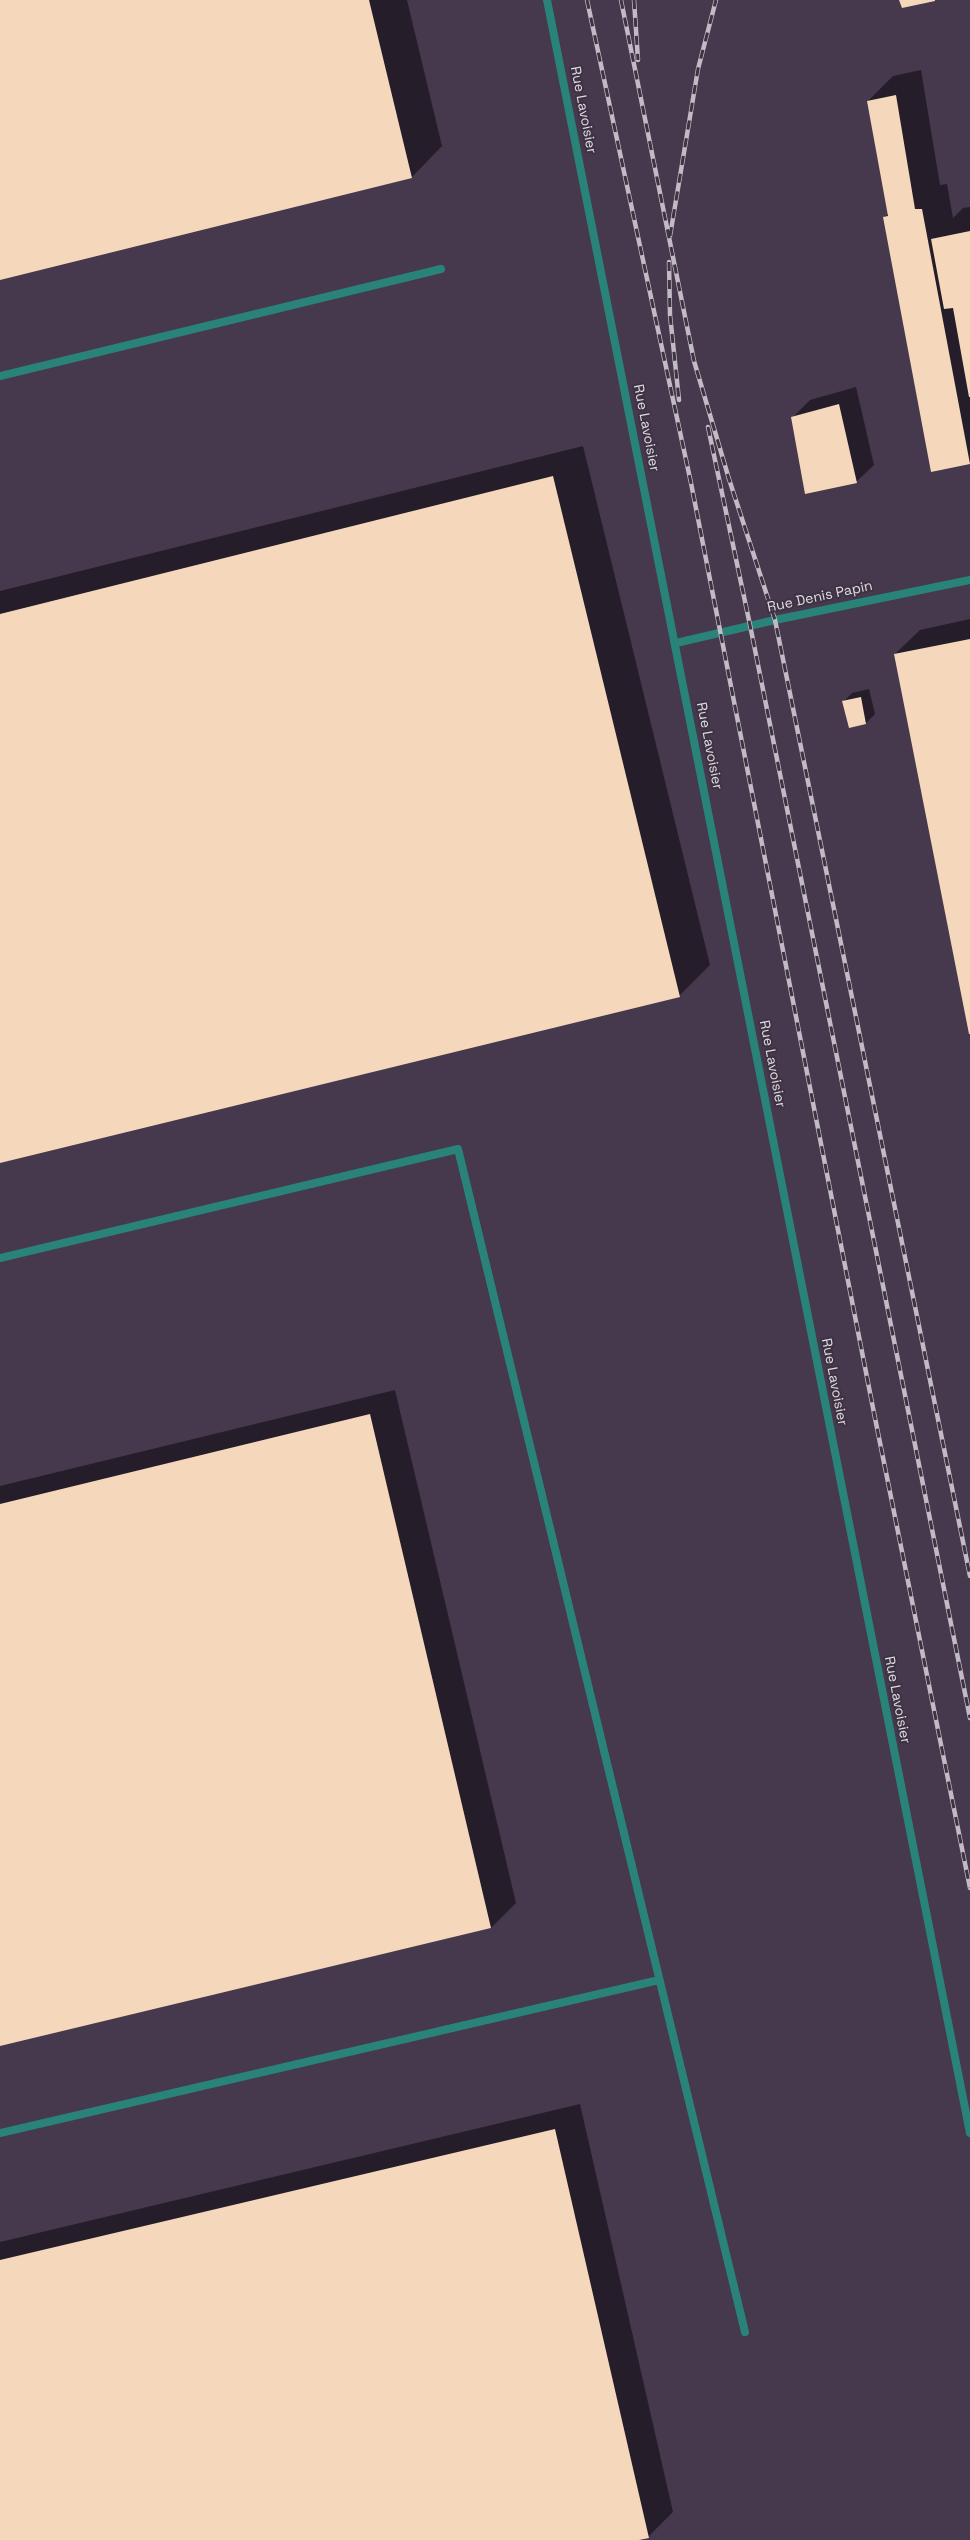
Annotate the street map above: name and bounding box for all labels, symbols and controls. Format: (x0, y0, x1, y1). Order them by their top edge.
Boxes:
street label: Rue Lavoisier (566, 65, 600, 155)
street label: Rue Lavoisier (629, 383, 663, 473)
street label: Rue Denis Papin (766, 578, 874, 616)
street label: Rue Lavoisier (692, 701, 726, 791)
street label: Rue Lavoisier (755, 1019, 789, 1109)
street label: Rue Lavoisier (817, 1337, 851, 1427)
street label: Rue Lavoisier (880, 1655, 914, 1745)

